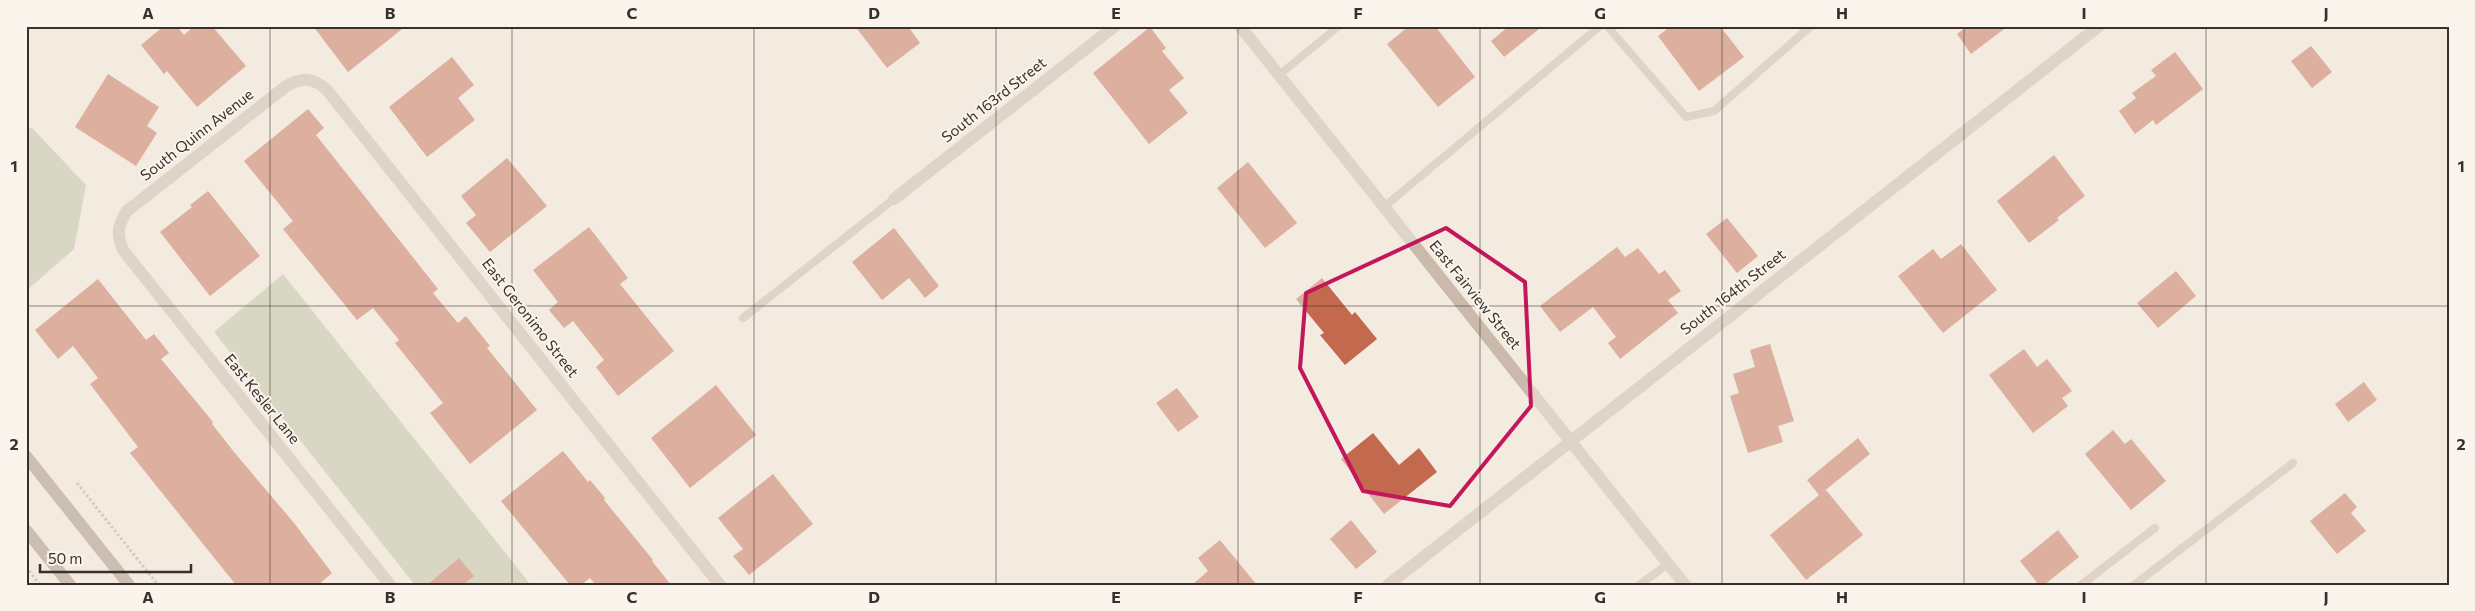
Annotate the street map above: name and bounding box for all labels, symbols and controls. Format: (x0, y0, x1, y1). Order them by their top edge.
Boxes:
text: A (142, 3, 154, 22)
text: B (385, 3, 396, 22)
text: C (627, 3, 638, 22)
text: D (868, 3, 880, 22)
text: E (1111, 3, 1121, 22)
text: F (1353, 3, 1363, 22)
text: G (1594, 3, 1606, 22)
text: H (1836, 3, 1848, 22)
text: I (2081, 3, 2087, 22)
text: J (2323, 3, 2329, 22)
street label: South 163rd Street (938, 53, 1049, 146)
street label: South Quinn Avenue (136, 84, 256, 184)
text: 1 (10, 156, 18, 175)
text: 1 (2457, 156, 2465, 175)
street label: East Fairview Street (1426, 236, 1525, 353)
street label: South 164th Street (1676, 245, 1788, 338)
street label: East Geronimo Street (479, 254, 583, 380)
street label: East Kesler Lane (221, 350, 305, 447)
text: 2 (9, 434, 19, 453)
text: 2 (2456, 434, 2466, 453)
scale bar (40, 541, 191, 573)
text: 50 m (48, 549, 82, 567)
text: A (142, 587, 154, 606)
text: B (385, 587, 396, 606)
text: C (627, 587, 638, 606)
text: D (868, 587, 880, 606)
text: E (1111, 587, 1121, 606)
text: F (1353, 587, 1363, 606)
text: G (1594, 587, 1606, 606)
text: H (1836, 587, 1848, 606)
text: I (2081, 587, 2087, 606)
text: J (2323, 587, 2329, 606)

